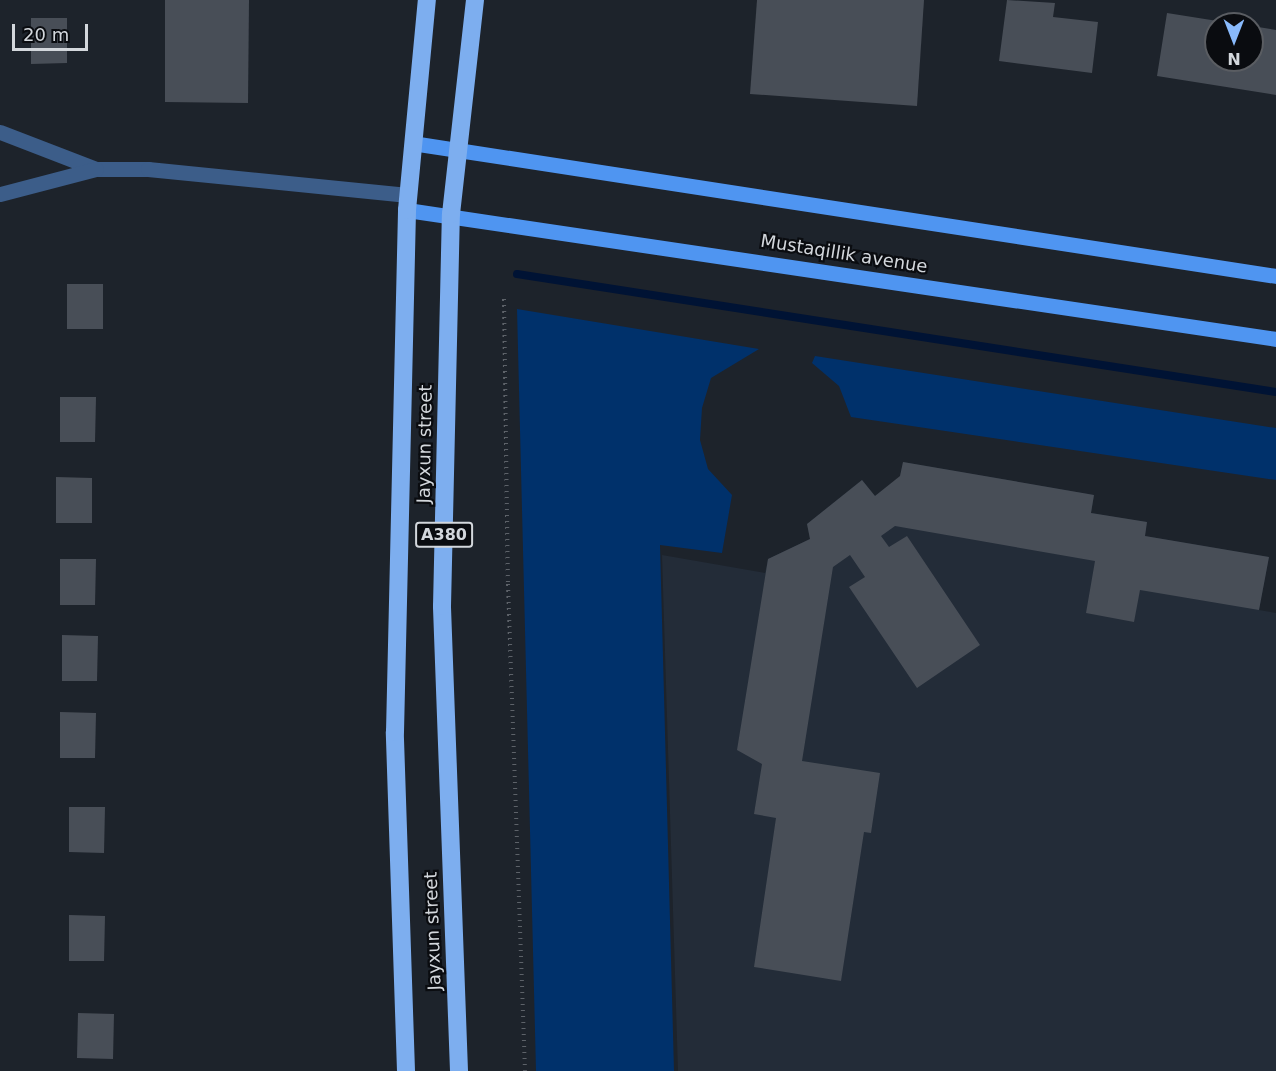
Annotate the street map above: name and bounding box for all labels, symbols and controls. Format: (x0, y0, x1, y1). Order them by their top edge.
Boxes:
scale bar (15, 12, 92, 50)
north arrow (1204, 12, 1264, 72)
text: 20 m (23, 24, 69, 45)
text: N (1227, 49, 1241, 68)
street label: Mustaqillik avenue (759, 230, 929, 278)
street label: Jayxun street (413, 384, 437, 504)
road number: A380 (414, 522, 474, 548)
street label: Jayxun street (420, 871, 446, 991)

